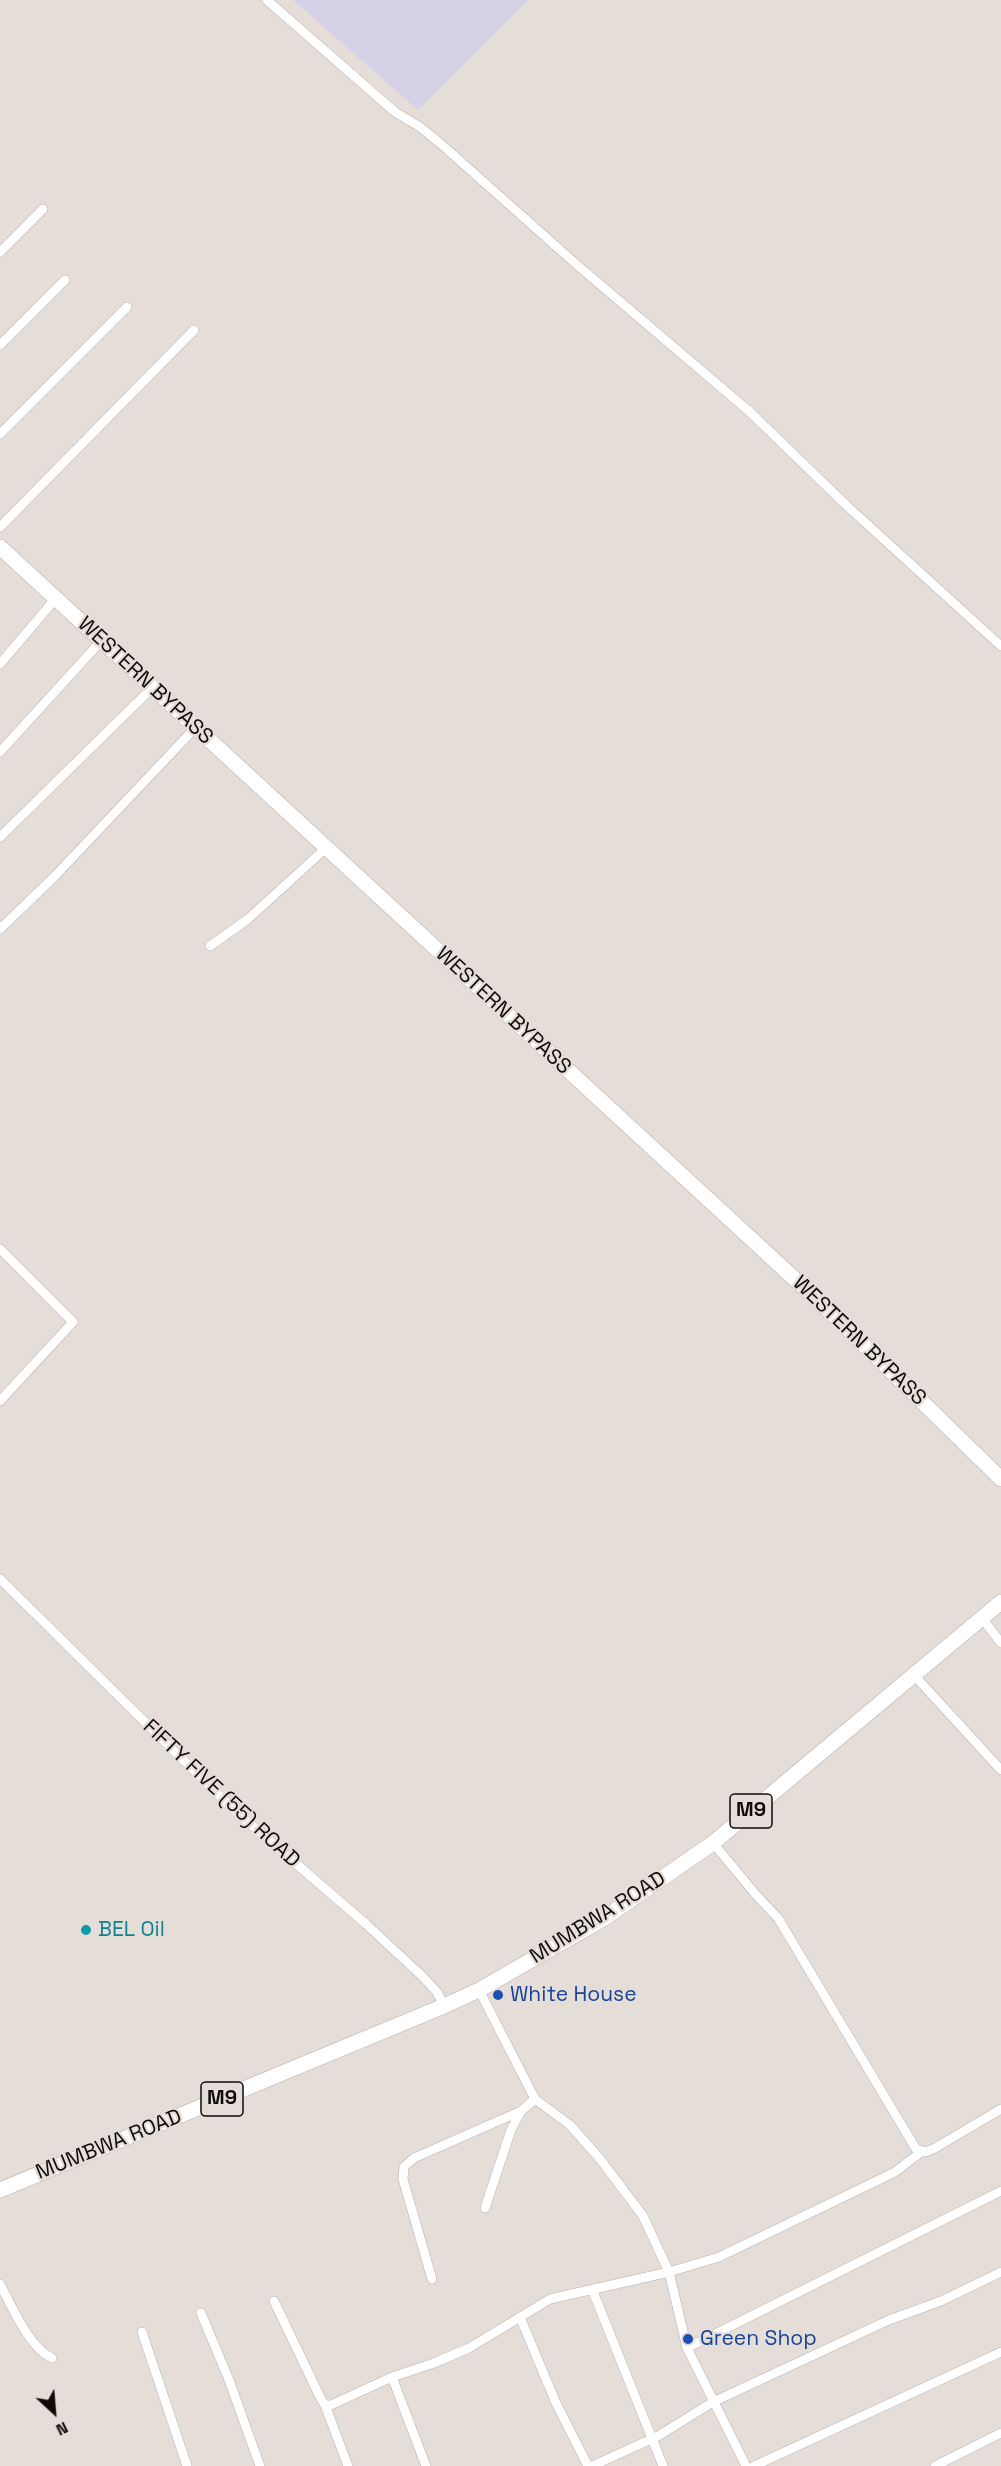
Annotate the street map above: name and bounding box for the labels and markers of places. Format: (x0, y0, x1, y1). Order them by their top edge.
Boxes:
place label: BEL Oil (98, 1917, 165, 1943)
marker: BEL Oil (79, 1923, 93, 1937)
place label: White House (510, 1982, 637, 2008)
marker: White House (491, 1988, 505, 2002)
place label: Green Shop (700, 2326, 817, 2352)
marker: Green Shop (681, 2332, 695, 2346)

